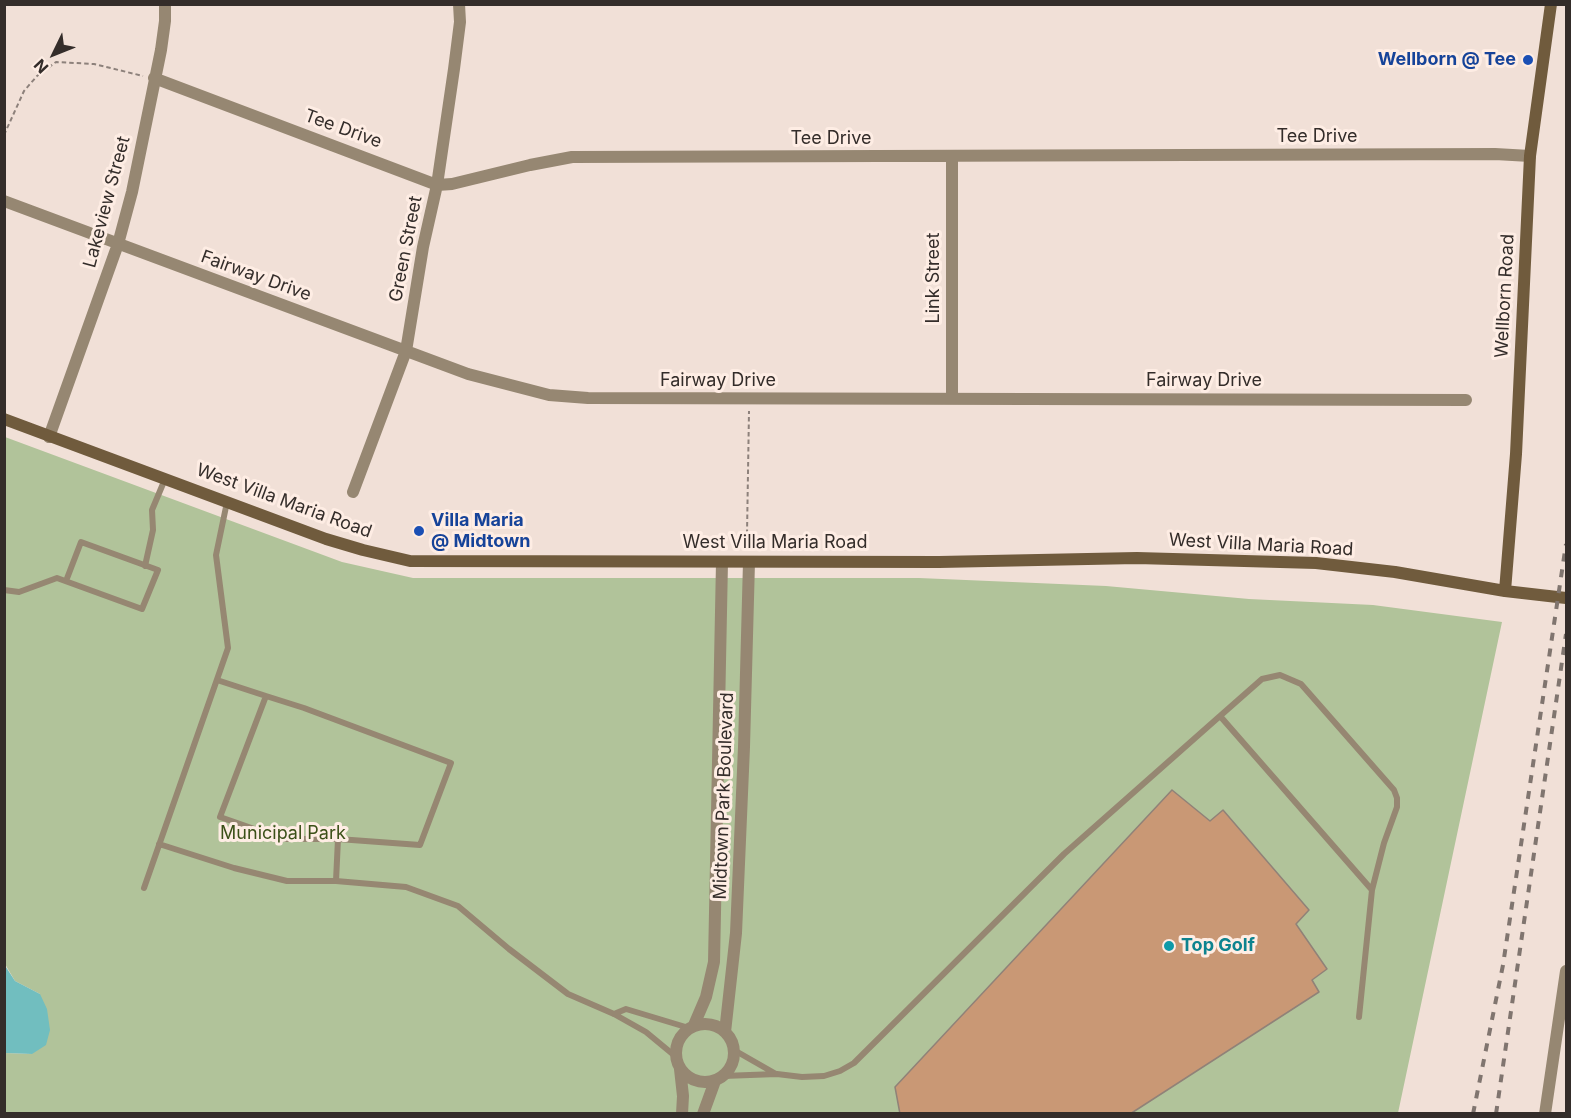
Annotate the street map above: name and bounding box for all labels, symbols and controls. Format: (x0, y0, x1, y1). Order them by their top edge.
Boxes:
north arrow (24, 24, 84, 84)
place label: Wellborn @ Tee (1378, 49, 1516, 71)
marker: Wellborn @ Tee (1521, 53, 1535, 67)
text: N (29, 55, 52, 78)
street label: Tee Drive (301, 105, 385, 153)
street label: Tee Drive (1277, 126, 1357, 148)
street label: Tee Drive (791, 128, 871, 150)
street label: Lakeview Street (79, 134, 135, 270)
street label: Green Street (385, 194, 427, 304)
street label: Link Street (923, 233, 945, 323)
street label: Wellborn Road (1491, 234, 1519, 358)
street label: Fairway Drive (198, 246, 314, 306)
street label: Fairway Drive (660, 370, 776, 392)
street label: Fairway Drive (1146, 370, 1262, 392)
street label: West Villa Maria Road (193, 459, 375, 543)
place label: Villa Maria @ Midtown (431, 510, 531, 552)
marker: Villa Maria @ Midtown (412, 524, 426, 538)
street label: West Villa Maria Road (1168, 529, 1354, 561)
street label: West Villa Maria Road (683, 532, 867, 554)
street label: Midtown Park Boulevard (710, 692, 738, 900)
park label: Municipal Park (220, 823, 346, 845)
place label: Top Golf (1181, 935, 1255, 957)
marker: Top Golf (1162, 939, 1176, 953)

